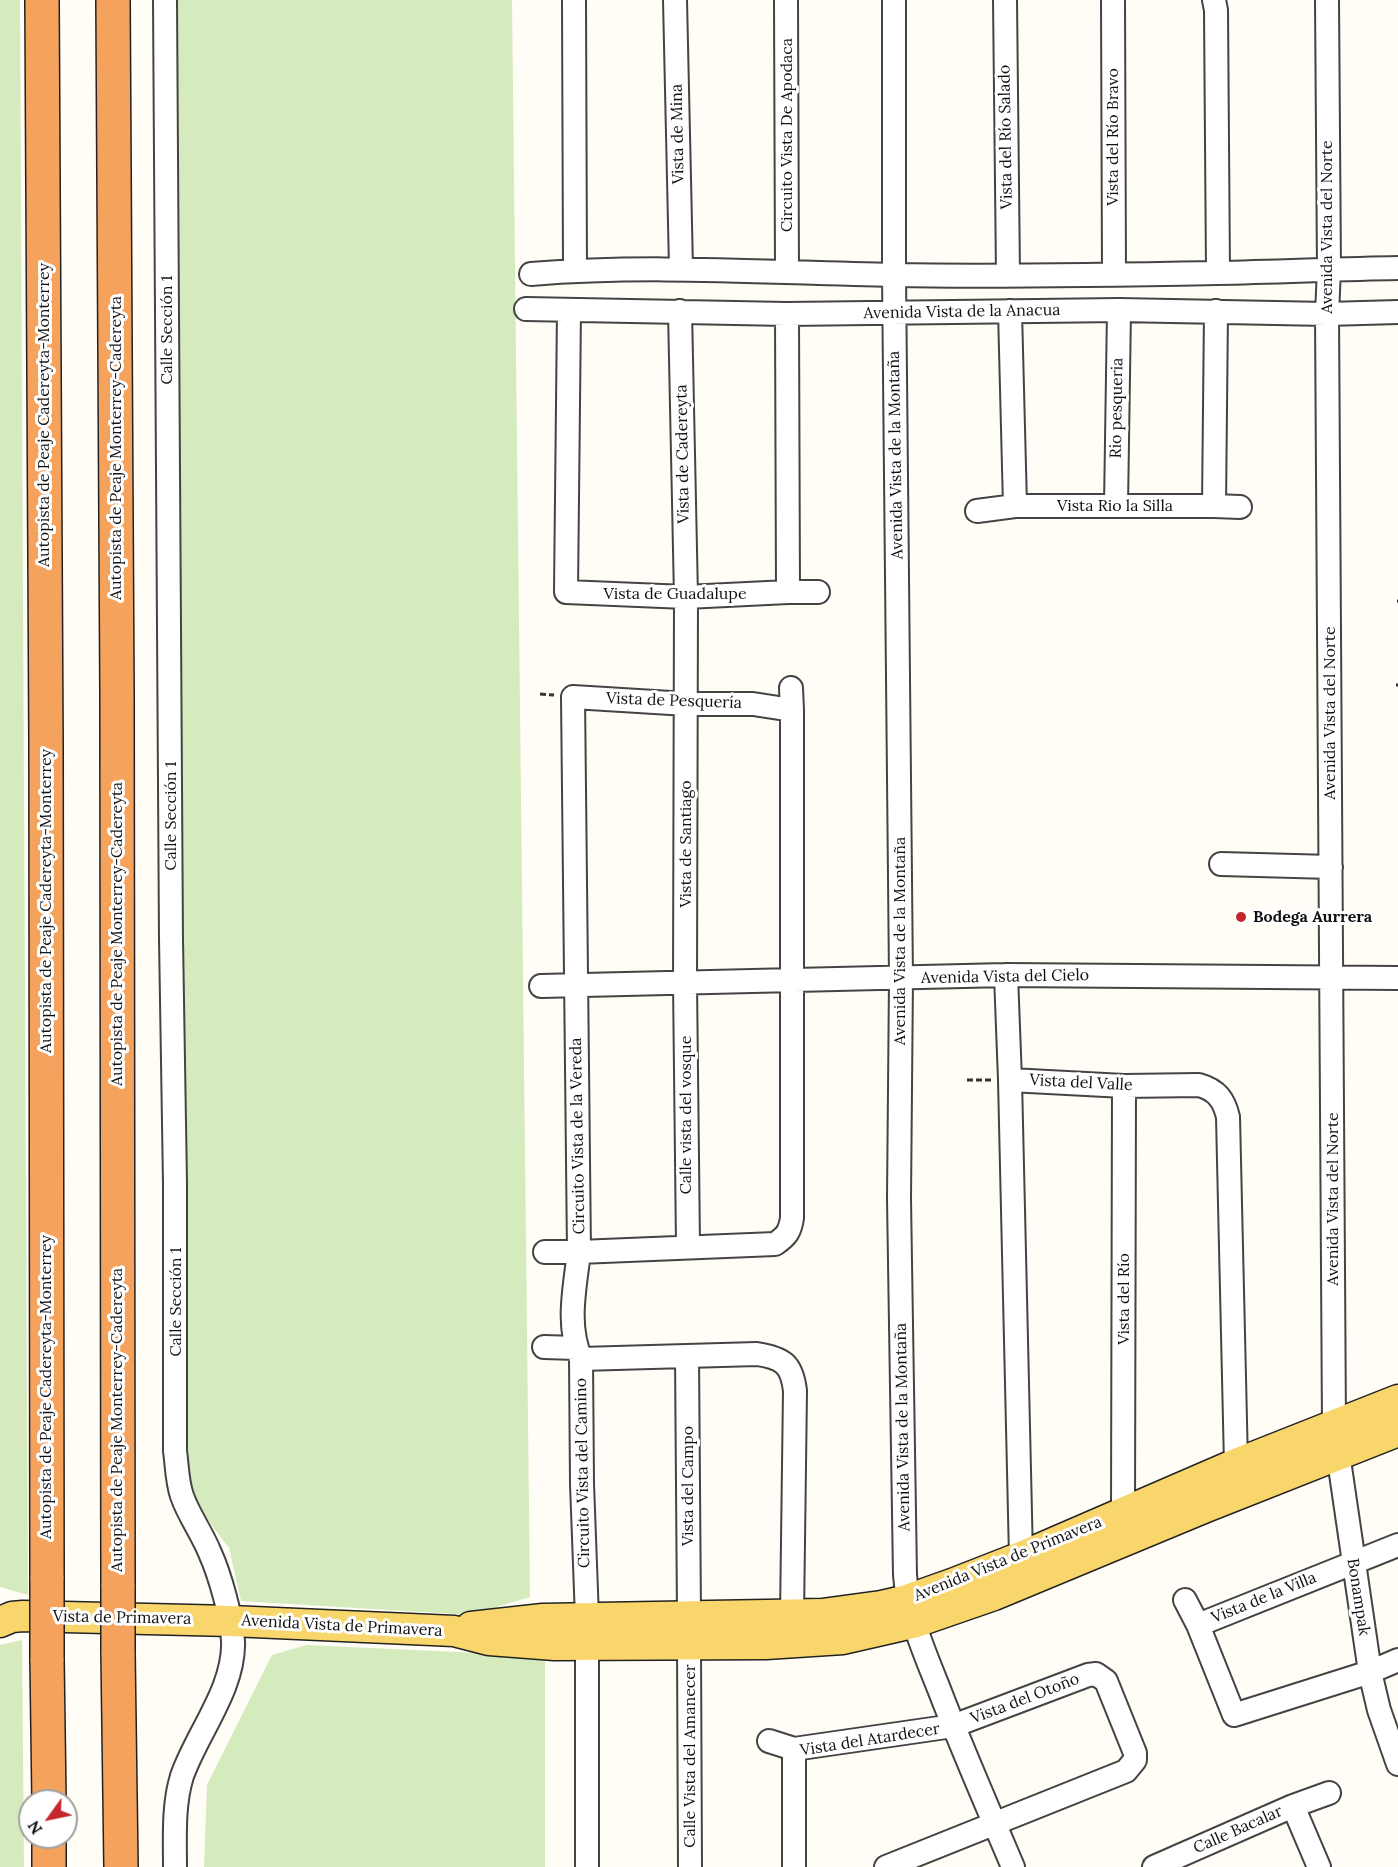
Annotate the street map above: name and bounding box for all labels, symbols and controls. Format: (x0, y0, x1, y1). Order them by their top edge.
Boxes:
street label: Circuito Vista De Apodaca (777, 38, 797, 232)
street label: Vista del Río Salado (995, 65, 1017, 209)
street label: Vista del Río Bravo (1103, 68, 1123, 206)
street label: Vista de Mina (668, 84, 688, 184)
street label: Avenida Vista del Norte (1317, 140, 1337, 314)
street label: Autopista de Peaje Cadereyta-Monterrey (34, 263, 54, 567)
street label: Calle Sección 1 (157, 275, 177, 385)
street label: Autopista de Peaje Monterrey-Cadereyta (106, 296, 126, 600)
street label: Avenida Vista de la Anacua (863, 301, 1061, 323)
street label: Avenida Vista de la Montaña (885, 351, 907, 559)
street label: Rio pesqueria (1107, 357, 1127, 459)
street label: Vista de Cadereyta (672, 384, 694, 524)
street label: Vista Rio la Silla (1057, 496, 1173, 516)
street label: Vista de Guadalupe (603, 584, 747, 604)
street label: Avenida Vista del Norte (1320, 626, 1340, 800)
street label: Vista de Pesquería (606, 689, 742, 713)
street label: Autopista de Peaje Cadereyta-Monterrey (36, 749, 56, 1053)
street label: Calle Sección 1 (161, 761, 181, 871)
street label: Vista de Santiago (676, 780, 696, 908)
street label: Autopista de Peaje Monterrey-Cadereyta (107, 782, 127, 1086)
street label: Avenida Vista de la Montaña (890, 837, 910, 1045)
place label: Bodega Aurrera (1253, 907, 1372, 927)
marker: Bodega Aurrera (1234, 910, 1248, 924)
street label: Avenida Vista del Cielo (921, 966, 1089, 988)
street label: Calle vista del vosque (676, 1036, 696, 1194)
street label: Circuito Vista de la Vereda (567, 1037, 589, 1235)
street label: Vista del Valle (1029, 1071, 1133, 1095)
street label: Avenida Vista del Norte (1323, 1112, 1343, 1286)
street label: Autopista de Peaje Cadereyta-Monterrey (36, 1235, 56, 1539)
street label: Calle Sección 1 (166, 1247, 186, 1357)
street label: Vista del Río (1114, 1253, 1134, 1345)
street label: Autopista de Peaje Monterrey-Cadereyta (107, 1268, 127, 1572)
street label: Avenida Vista de la Montaña (892, 1323, 914, 1531)
street label: Circuito Vista del Camino (572, 1378, 594, 1568)
street label: Vista del Campo (678, 1426, 698, 1546)
street label: Avenida Vista de Primavera (911, 1512, 1105, 1606)
street label: Bonampak (1342, 1557, 1374, 1637)
street label: Vista de la Villa (1209, 1568, 1319, 1628)
street label: Vista de Primavera (53, 1607, 191, 1629)
street label: Avenida Vista de Primavera (241, 1611, 443, 1641)
street label: Calle Vista del Amanecer (680, 1664, 700, 1848)
street label: Vista del Otoño (968, 1669, 1082, 1729)
street label: Vista del Atardecer (799, 1719, 941, 1761)
north arrow (18, 1789, 78, 1849)
street label: Calle Bacalar (1190, 1802, 1286, 1858)
text: N (23, 1817, 46, 1838)

